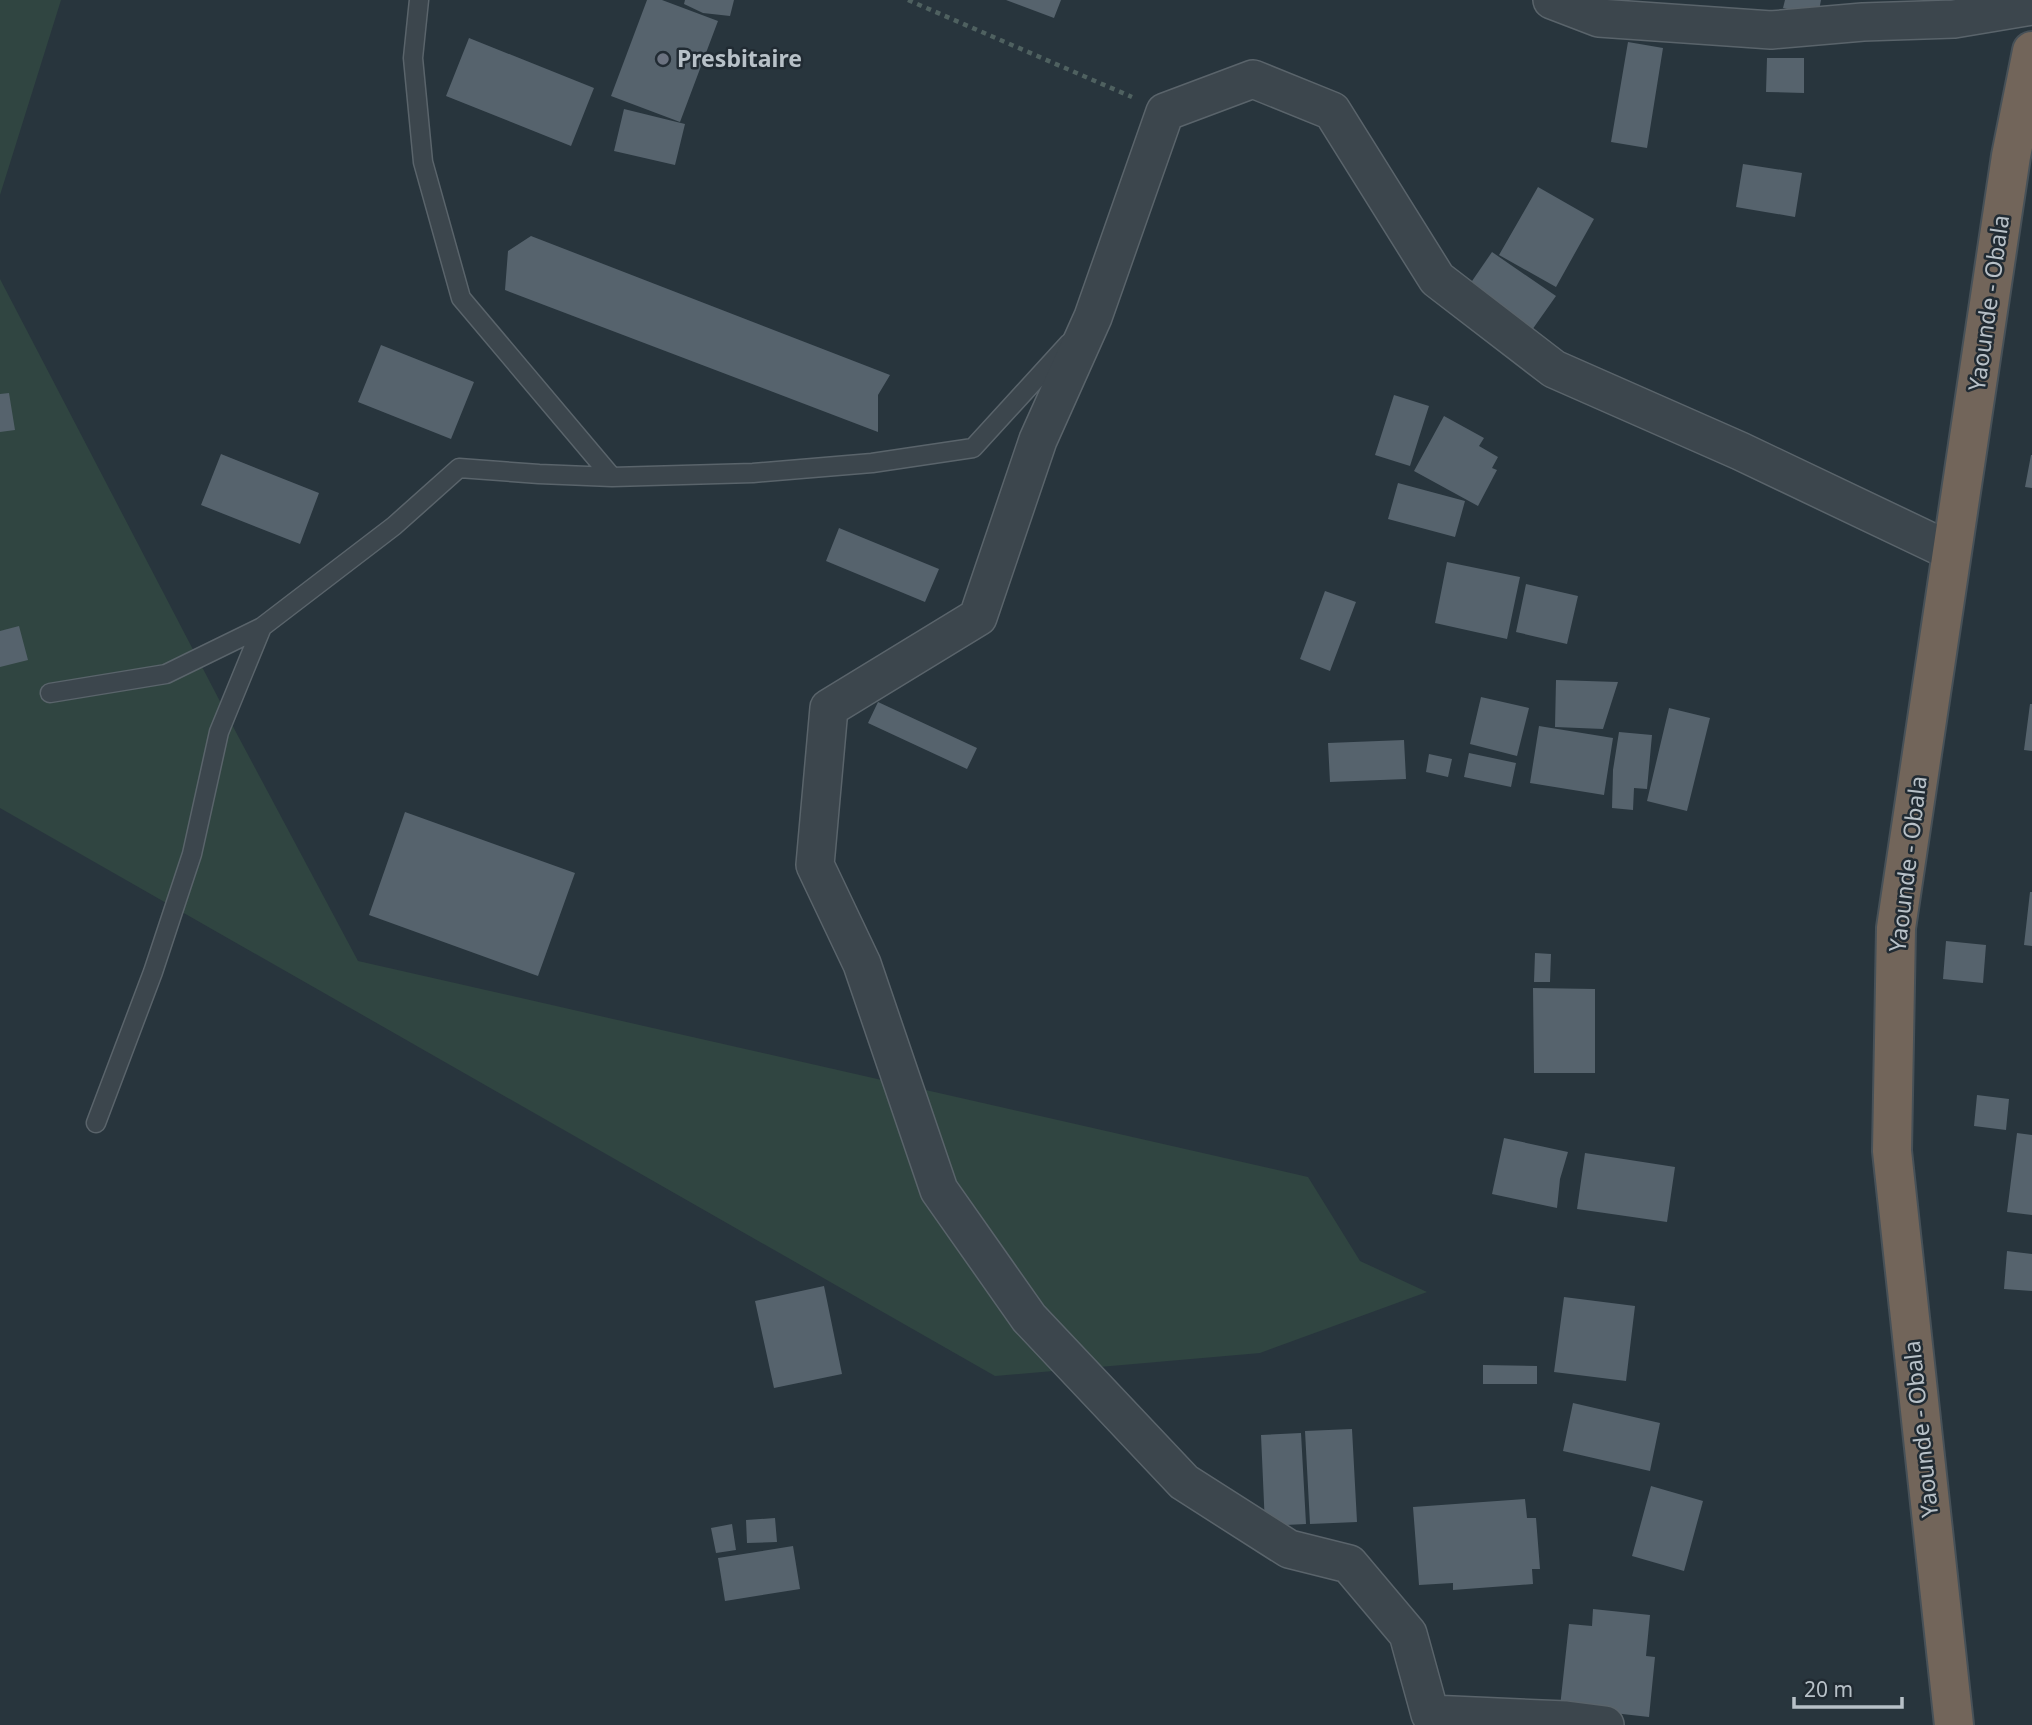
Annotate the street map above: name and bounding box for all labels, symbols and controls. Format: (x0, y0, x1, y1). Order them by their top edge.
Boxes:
place label: Presbitaire (677, 42, 802, 74)
marker: Presbitaire (655, 51, 671, 67)
street label: Yaounde - Obala (1960, 213, 2016, 393)
street label: Yaounde - Obala (1880, 774, 1934, 954)
street label: Yaounde - Obala (1895, 1339, 1945, 1519)
scale bar (1794, 1666, 1902, 1710)
text: 20 m (1804, 1675, 1853, 1703)

